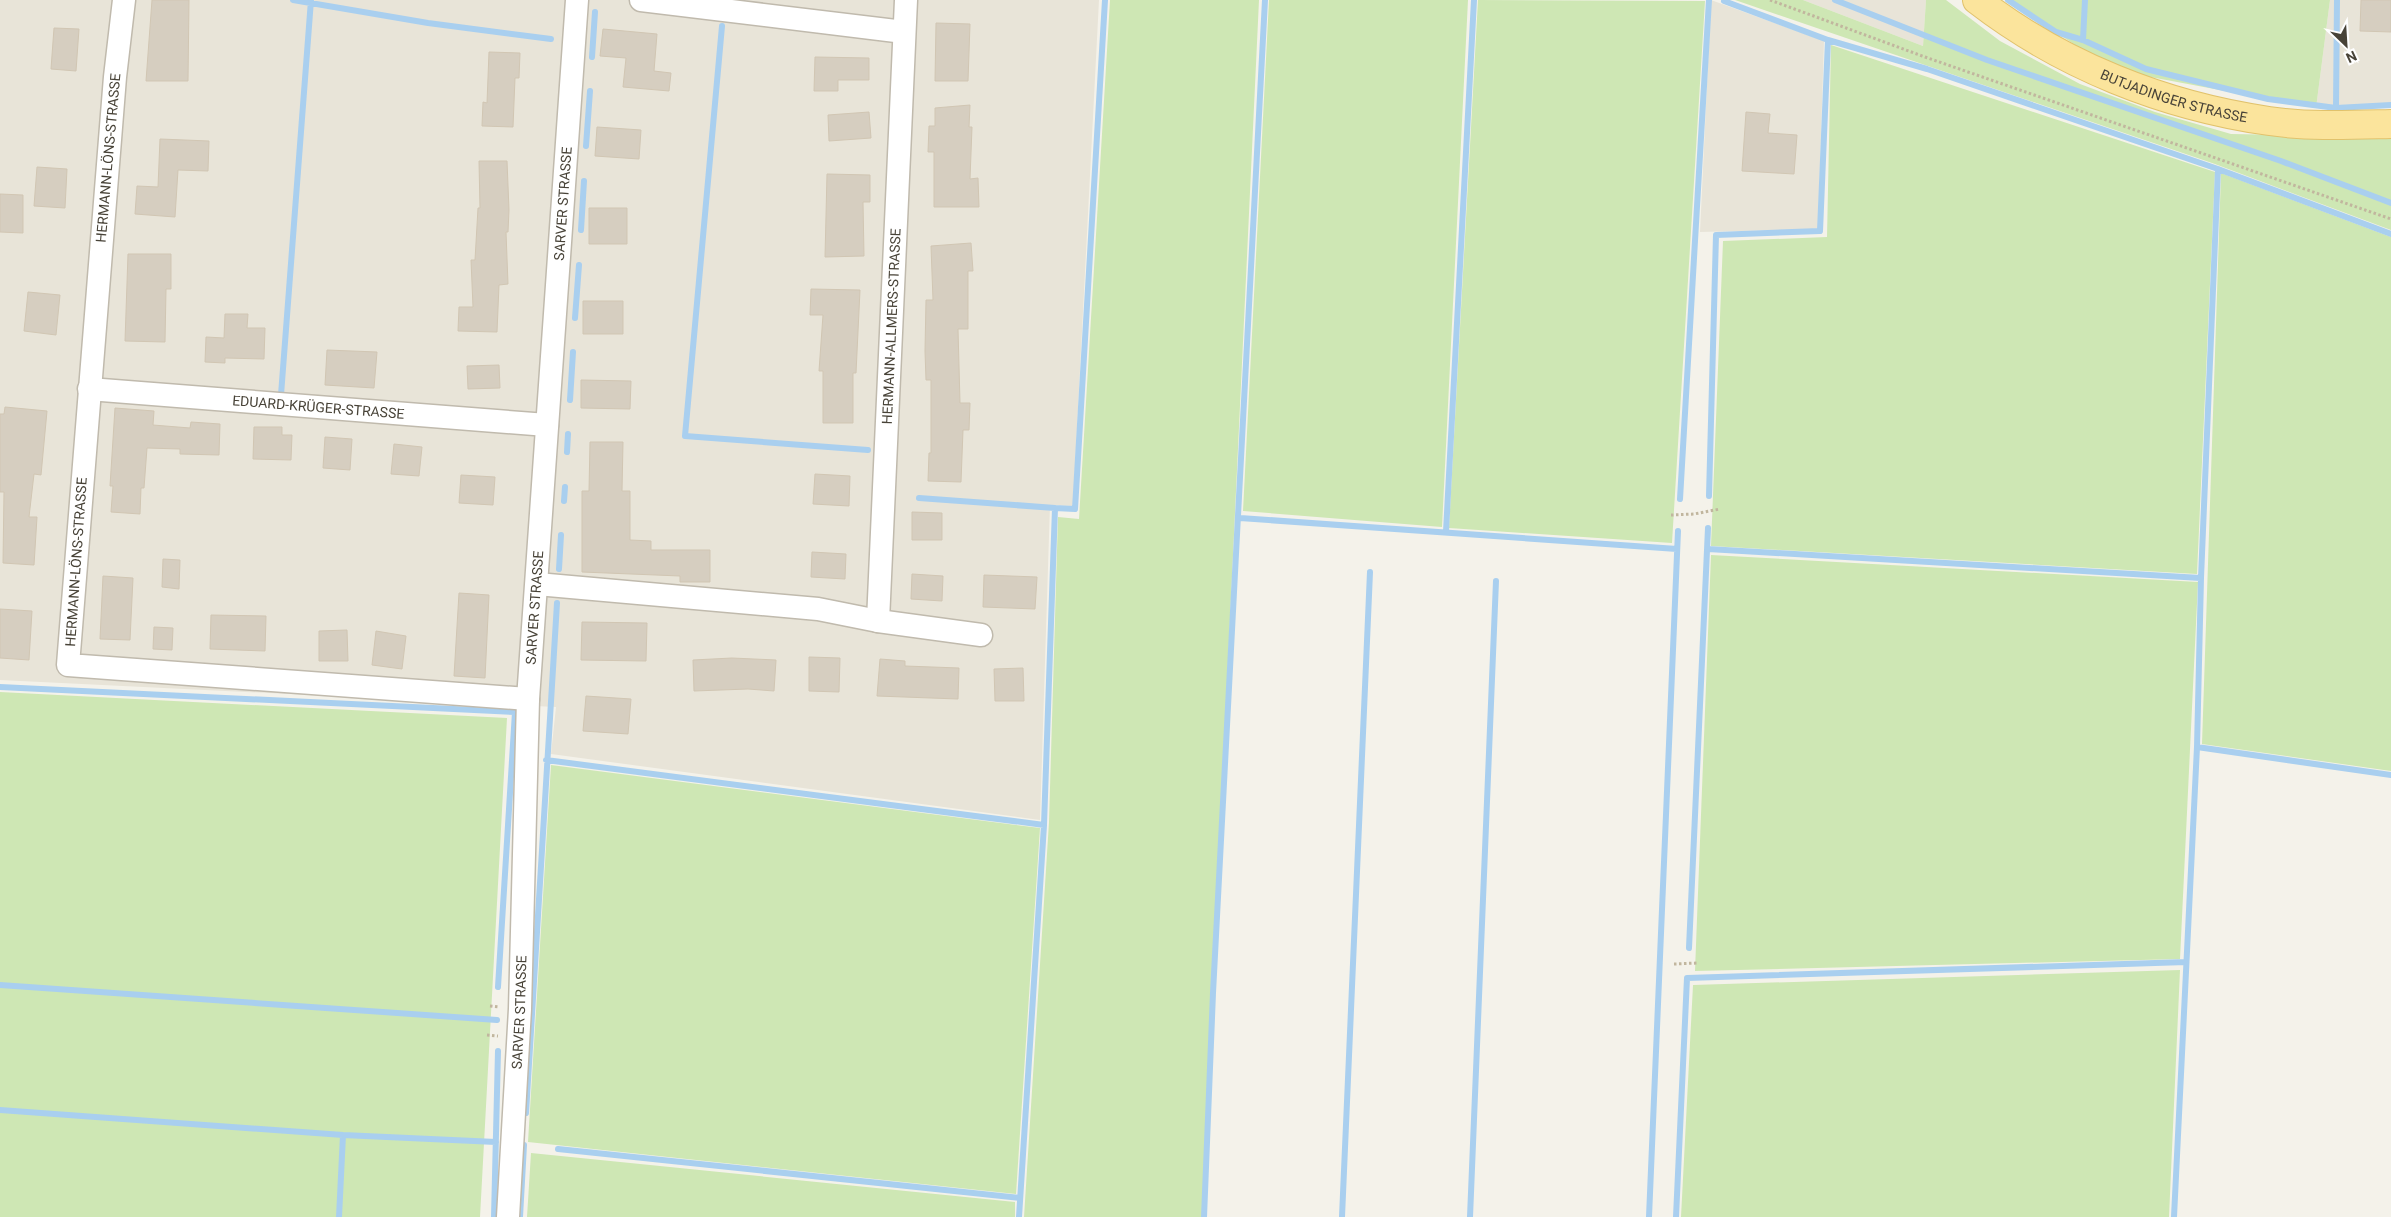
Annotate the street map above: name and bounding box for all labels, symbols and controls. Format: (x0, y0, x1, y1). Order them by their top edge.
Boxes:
north arrow (2321, 20, 2371, 70)
text: N (2344, 47, 2359, 66)
street label: BUTJADINGER STRASSE (2098, 66, 2249, 125)
street label: HERMANN-LÖNS-STRASSE (93, 73, 123, 243)
street label: SARVER STRASSE (551, 146, 575, 261)
street label: HERMANN-ALLMERS-STRASSE (879, 228, 904, 425)
street label: EDUARD-KRÜGER-STRASSE (232, 392, 405, 422)
street label: HERMANN-LÖNS-STRASSE (62, 477, 90, 647)
street label: SARVER STRASSE (522, 550, 546, 665)
street label: SARVER STRASSE (509, 955, 529, 1070)

